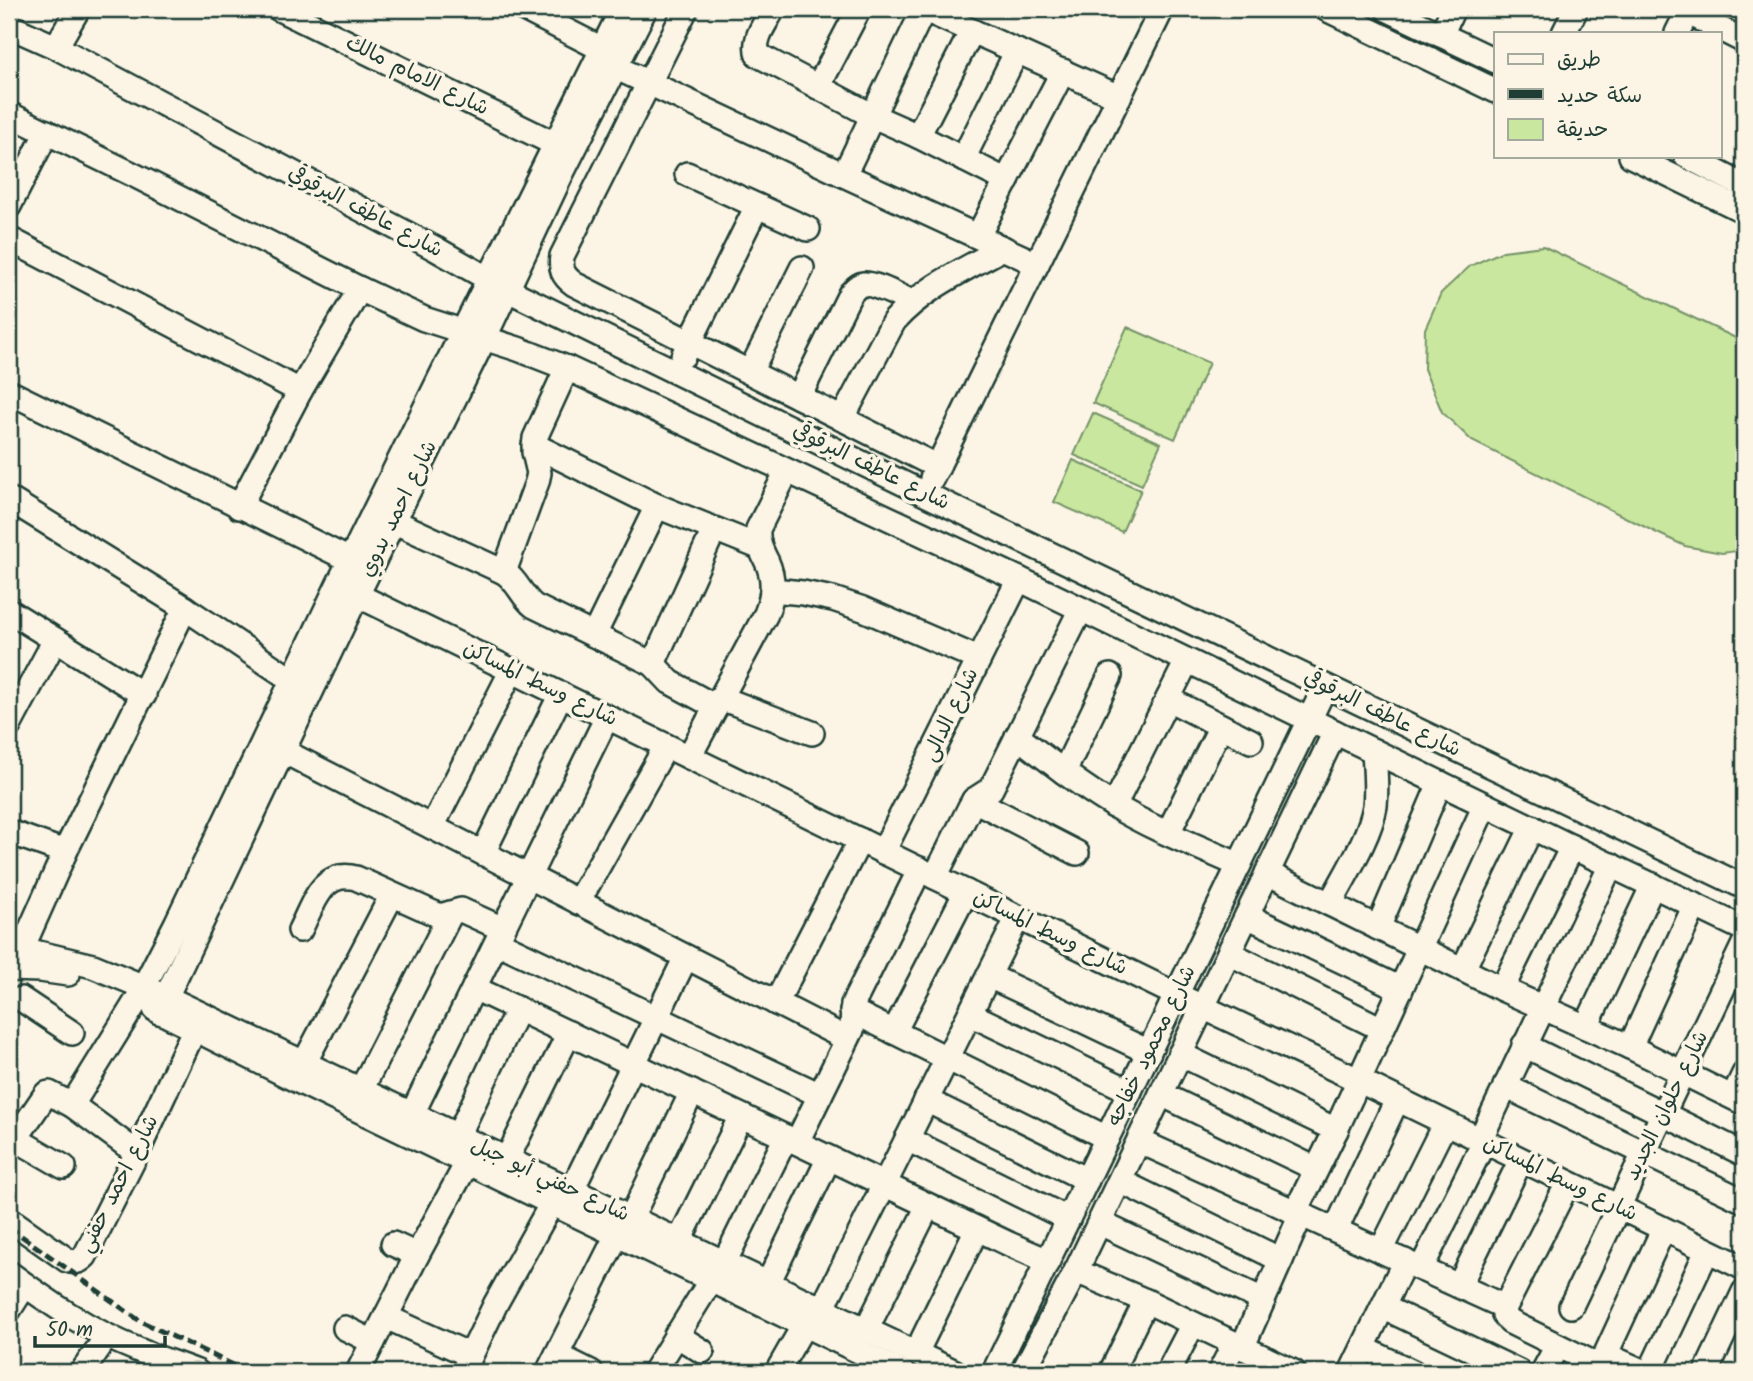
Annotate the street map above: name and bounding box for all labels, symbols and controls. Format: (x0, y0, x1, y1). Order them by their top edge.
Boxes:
street label: شارع الامام مالك (340, 27, 494, 125)
legend (1494, 32, 1722, 158)
text: طريق (1557, 44, 1601, 77)
text: سكة حديد (1557, 80, 1642, 113)
text: حديقة (1557, 114, 1608, 147)
street label: شارع عاطف البرقوقي (281, 157, 449, 267)
street label: شارع عاطف البرقوقي (787, 415, 955, 519)
street label: شارع احمد بدوي (352, 435, 446, 583)
street label: شارع وسط المساكن (457, 632, 623, 736)
street label: شارع الدالى (914, 662, 988, 768)
street label: شارع عاطف البرقوقي (1298, 662, 1466, 766)
street label: شارع وسط المساكن (967, 881, 1133, 985)
street label: شارع محمود خفاجه (1099, 960, 1205, 1132)
street label: شارع حلوان الجديد (1616, 1025, 1718, 1187)
street label: شارع احمد حفني (70, 1109, 169, 1259)
street label: شارع وسط المساكن (1477, 1127, 1643, 1231)
street label: شارع حفني أبو جبل (465, 1129, 635, 1232)
scale bar (35, 1304, 164, 1348)
text: 50 m (46, 1314, 93, 1347)

